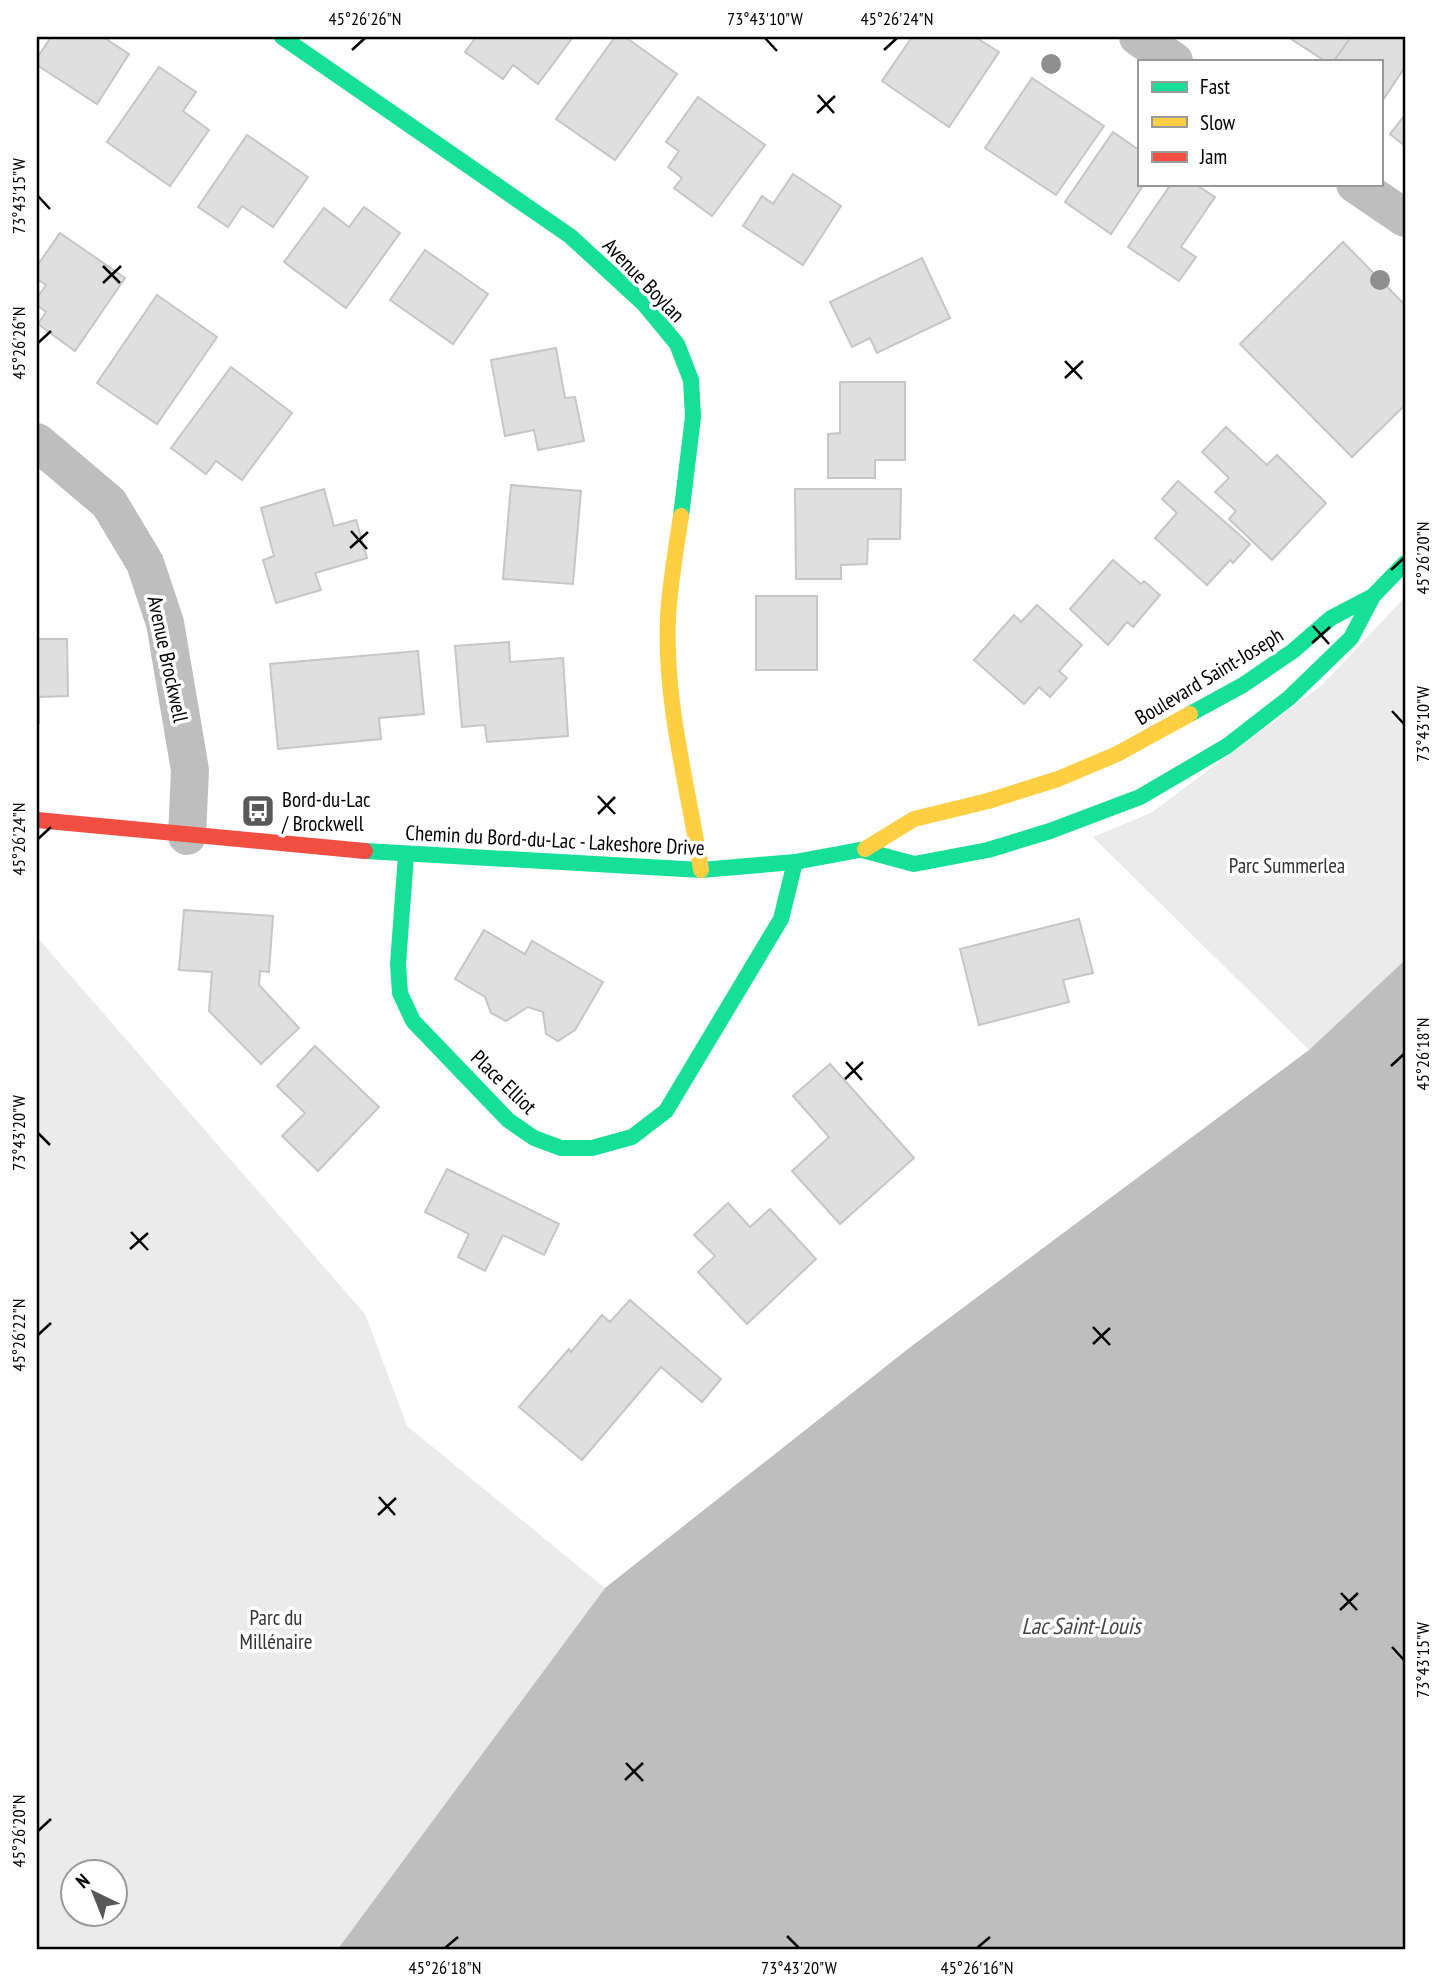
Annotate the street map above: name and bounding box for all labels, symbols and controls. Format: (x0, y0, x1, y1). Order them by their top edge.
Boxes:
text: 45°26'26"N (329, 7, 401, 30)
text: 73°43'10"W (727, 7, 803, 30)
text: 45°26'24"N (861, 7, 933, 30)
legend (1138, 60, 1382, 186)
text: Fast (1200, 73, 1230, 100)
text: Slow (1200, 109, 1236, 136)
text: Jam (1199, 143, 1227, 170)
text: 73°43'15"W (7, 158, 30, 234)
street label: Avenue Boylan (597, 232, 691, 328)
text: 45°26'26"N (7, 307, 30, 379)
text: 45°26'20"N (1411, 522, 1434, 594)
street label: Avenue Brockwell (141, 593, 195, 725)
street label: Boulevard Saint-Joseph (1130, 621, 1288, 731)
text: 73°43'10"W (1411, 686, 1434, 762)
place label: Bord-du-Lac / Brockwell (281, 786, 371, 837)
bus stop icon: Bord-du-Lac / Brockwell (239, 792, 277, 830)
text: 45°26'24"N (7, 803, 30, 875)
street label: Chemin du Bord-du-Lac - Lakeshore Drive (405, 819, 705, 861)
park label: Parc Summerlea (1229, 852, 1345, 879)
text: 45°26'18"N (1411, 1018, 1434, 1090)
street label: Place Elliot (465, 1044, 543, 1120)
text: 73°43'20"W (7, 1095, 30, 1171)
text: 45°26'22"N (7, 1299, 30, 1371)
park label: Parc du Millénaire (240, 1604, 313, 1655)
water label: Lac Saint-Louis (1022, 1611, 1143, 1640)
text: 73°43'15"W (1411, 1622, 1434, 1698)
text: 45°26'20"N (7, 1795, 30, 1867)
north arrow (60, 1857, 130, 1927)
text: N (70, 1868, 94, 1893)
text: 45°26'18"N (409, 1956, 481, 1979)
text: 73°43'20"W (761, 1956, 837, 1979)
text: 45°26'16"N (941, 1956, 1013, 1979)

